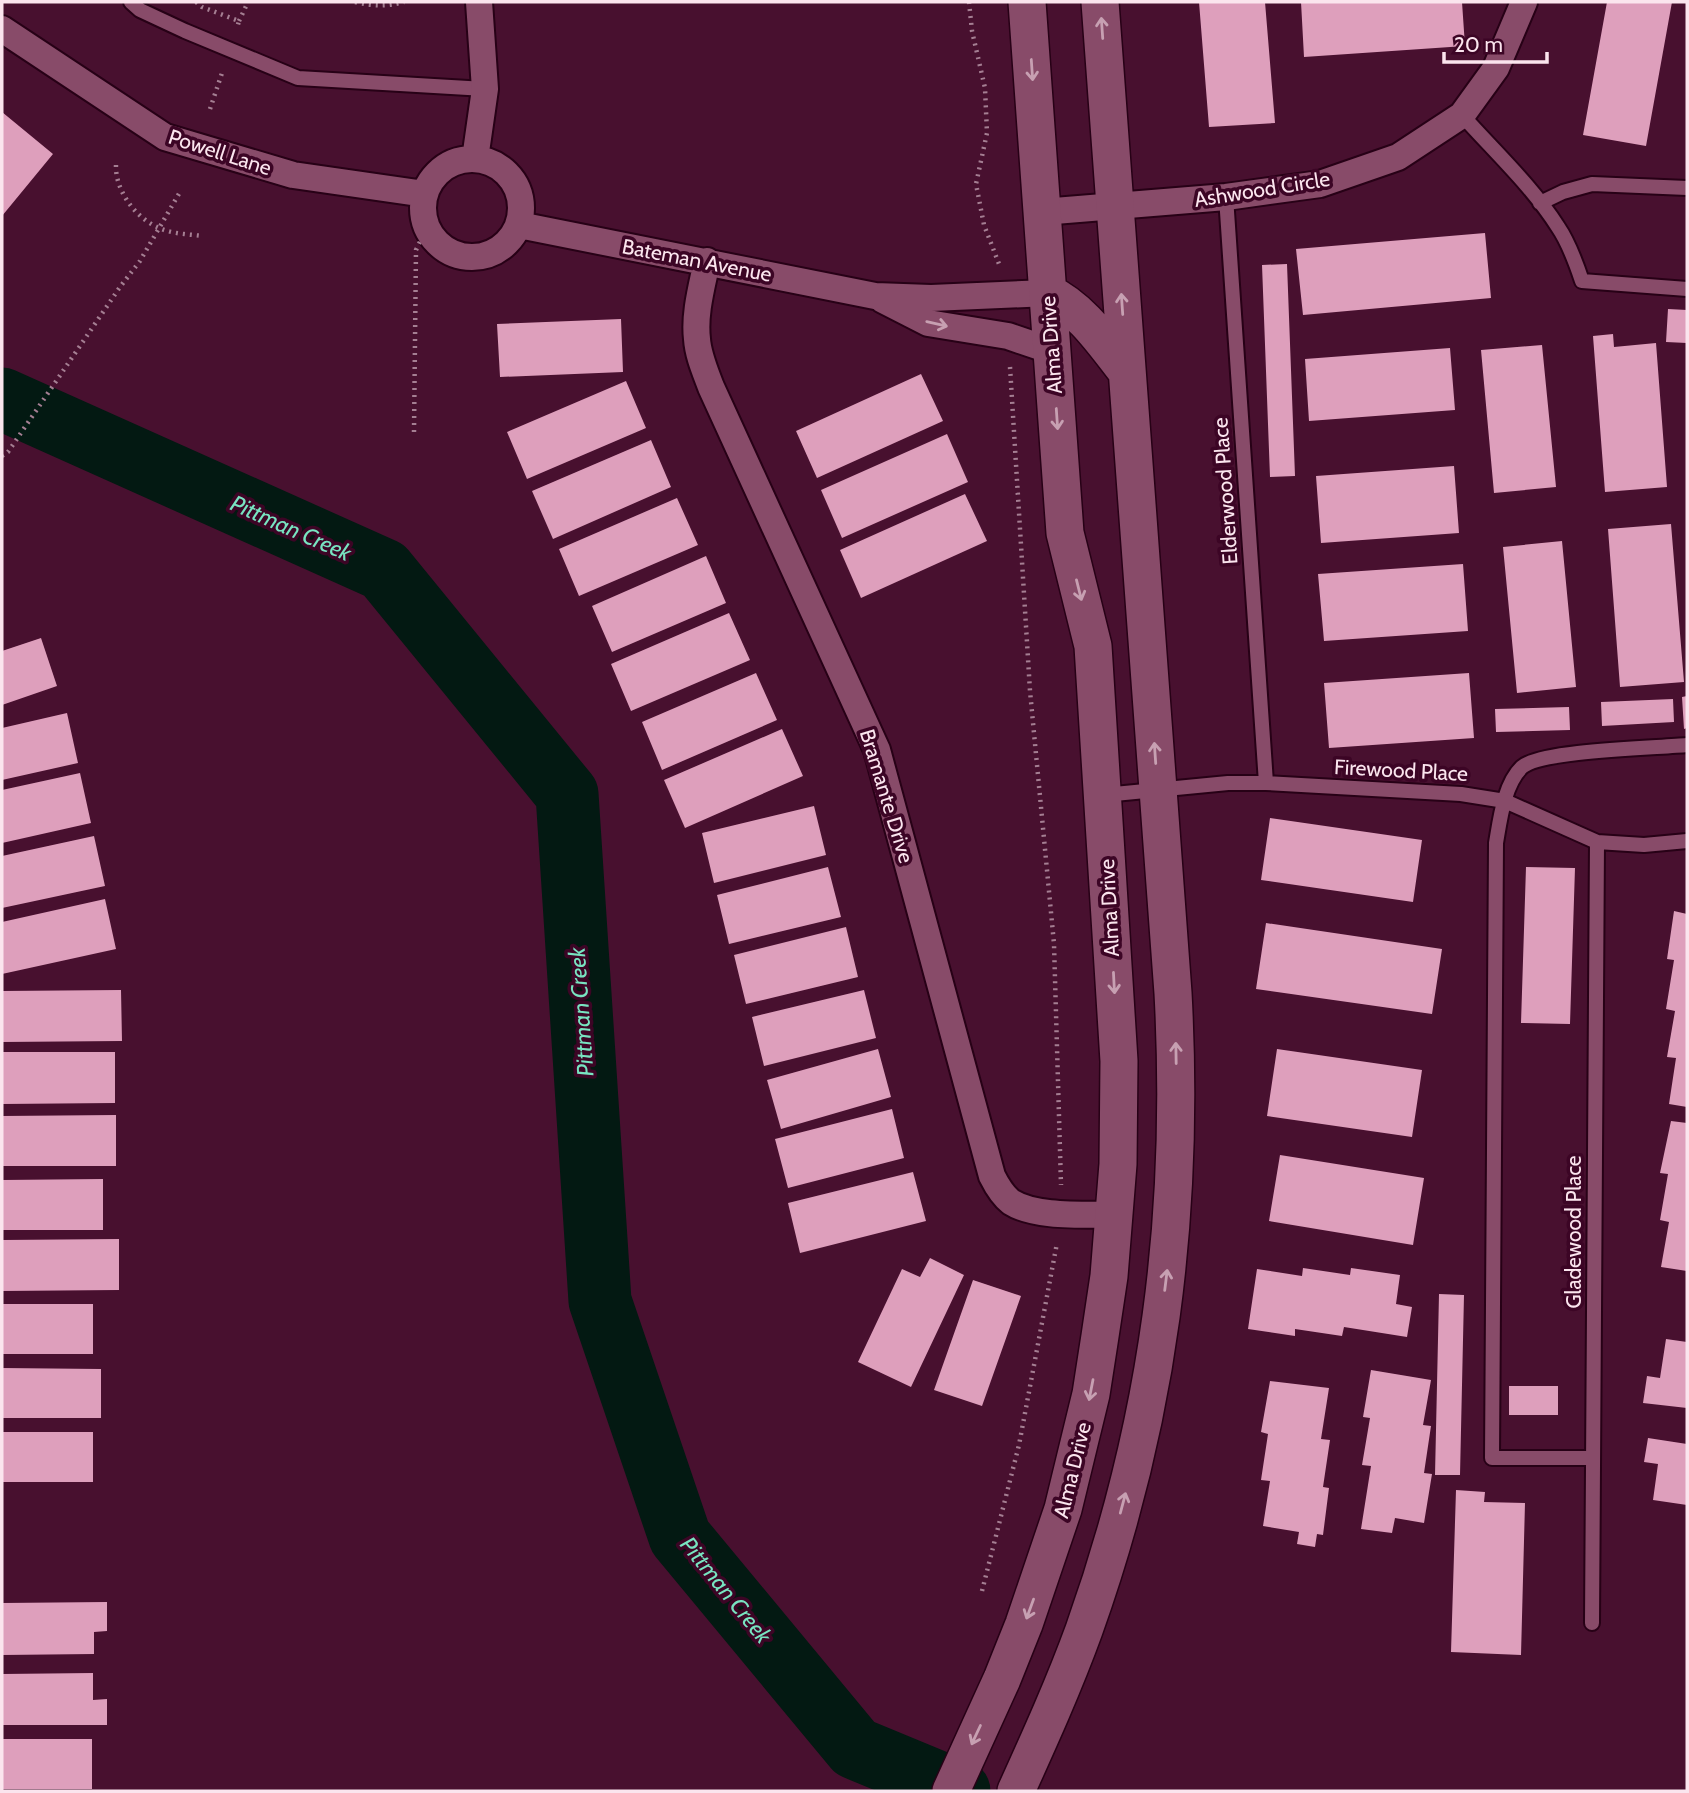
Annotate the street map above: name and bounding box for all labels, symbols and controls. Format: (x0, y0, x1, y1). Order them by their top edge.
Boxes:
one-way arrow (1095, 17, 1108, 40)
scale bar (1444, 21, 1547, 65)
text: 20 m (1454, 32, 1503, 57)
one-way arrow (1025, 58, 1038, 81)
street label: Powell Lane (165, 124, 275, 180)
street label: Ashwood Circle (1192, 166, 1332, 212)
street label: Bateman Avenue (620, 233, 774, 287)
one-way arrow (1115, 293, 1128, 316)
street label: Alma Drive (1035, 295, 1067, 395)
one-way arrow (925, 318, 948, 331)
one-way arrow (1051, 407, 1064, 430)
street label: Elderwood Place (1207, 416, 1243, 565)
water label: Pittman Creek (226, 489, 357, 568)
one-way arrow (1073, 578, 1086, 601)
street label: Bramante Drive (855, 726, 919, 866)
one-way arrow (1148, 742, 1161, 764)
street label: Firewood Place (1333, 754, 1469, 786)
street label: Alma Drive (1094, 858, 1124, 958)
water label: Pittman Creek (562, 945, 599, 1077)
one-way arrow (1108, 971, 1121, 994)
one-way arrow (1169, 1042, 1182, 1065)
street label: Gladewood Place (1561, 1155, 1586, 1309)
one-way arrow (1160, 1269, 1173, 1292)
one-way arrow (1084, 1378, 1097, 1401)
street label: Alma Drive (1048, 1419, 1096, 1521)
one-way arrow (1118, 1492, 1131, 1514)
water label: Pittman Creek (674, 1531, 778, 1650)
one-way arrow (1023, 1597, 1035, 1619)
one-way arrow (969, 1724, 983, 1745)

